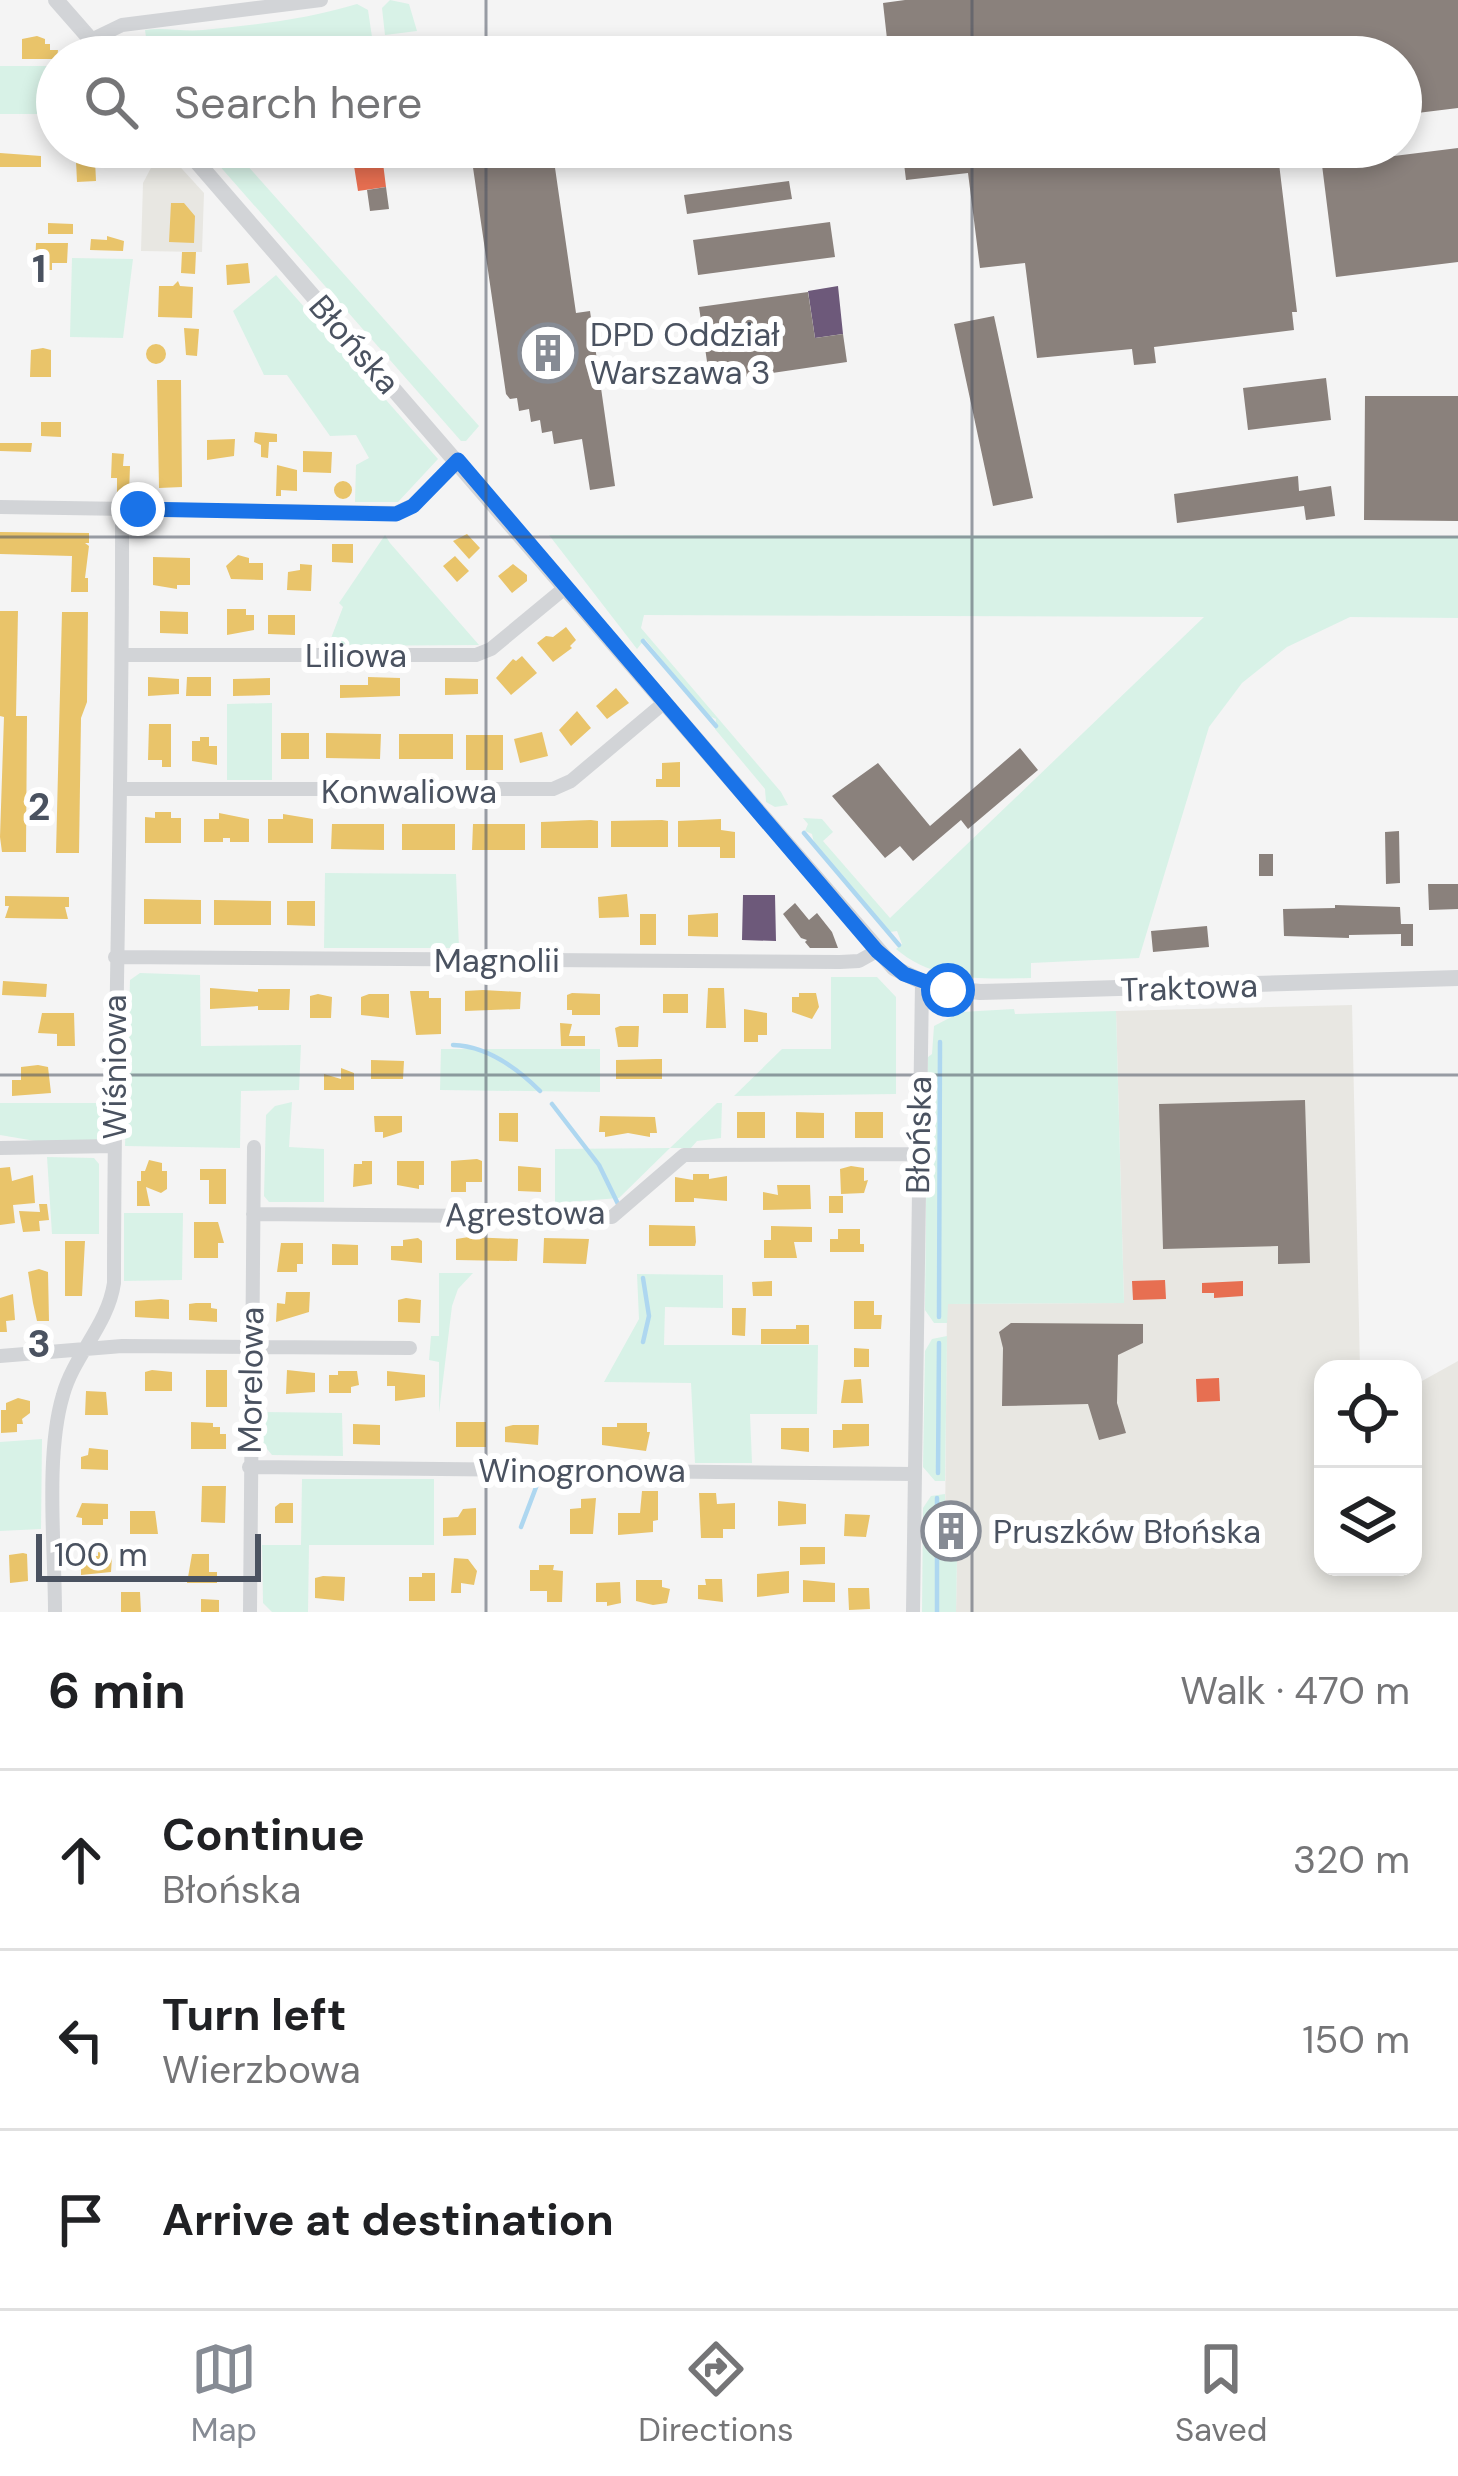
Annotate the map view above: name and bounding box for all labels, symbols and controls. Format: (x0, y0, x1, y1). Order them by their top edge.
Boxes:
search box (36, 36, 1422, 168)
icon: search (78, 69, 144, 135)
text: Search here (174, 73, 422, 132)
text: 1 (32, 243, 46, 294)
street label: Błońska (300, 286, 409, 403)
place label: DPD Oddział Warszawa 3 (590, 313, 780, 394)
building icon: DPD Oddział Warszawa 3 (517, 322, 579, 384)
route end (111, 482, 165, 536)
street label: Liliowa (305, 634, 407, 677)
street label: Konwaliowa (321, 770, 497, 813)
text: 2 (28, 781, 50, 832)
street label: Magnolii (434, 939, 560, 982)
route start (921, 963, 975, 1017)
street label: Traktowa (1120, 964, 1258, 1011)
street label: Wiśniowa (93, 995, 136, 1139)
street label: Błońska (896, 1076, 941, 1194)
street label: Agrestowa (444, 1191, 606, 1236)
street label: Morelowa (228, 1306, 273, 1454)
text: 3 (27, 1318, 51, 1369)
map controls (1314, 1360, 1422, 1576)
button: locate (1314, 1360, 1422, 1468)
street label: Winogronowa (478, 1449, 686, 1492)
button: layers (1314, 1468, 1422, 1576)
building icon: Pruszków Błońska (920, 1500, 982, 1562)
place label: Pruszków Błońska (993, 1510, 1261, 1553)
scale bar (36, 1528, 261, 1581)
text: 100 m (54, 1533, 148, 1576)
text: 6 min (48, 1657, 186, 1724)
text: Walk · 470 m (1180, 1665, 1410, 1716)
text: Continue (162, 1805, 365, 1864)
icon: ahead (48, 1827, 114, 1893)
text: 320 m (1293, 1834, 1410, 1885)
text: Błońska (162, 1864, 301, 1915)
text: Turn left (162, 1985, 346, 2044)
icon: left (48, 2007, 114, 2073)
text: 150 m (1302, 2014, 1410, 2065)
text: Wierzbowa (162, 2044, 361, 2095)
icon: arrive (48, 2187, 114, 2253)
text: Arrive at destination (162, 2190, 614, 2249)
tab: Map (191, 2336, 257, 2451)
tab: Directions (638, 2336, 794, 2451)
tab: Saved (1175, 2336, 1267, 2451)

